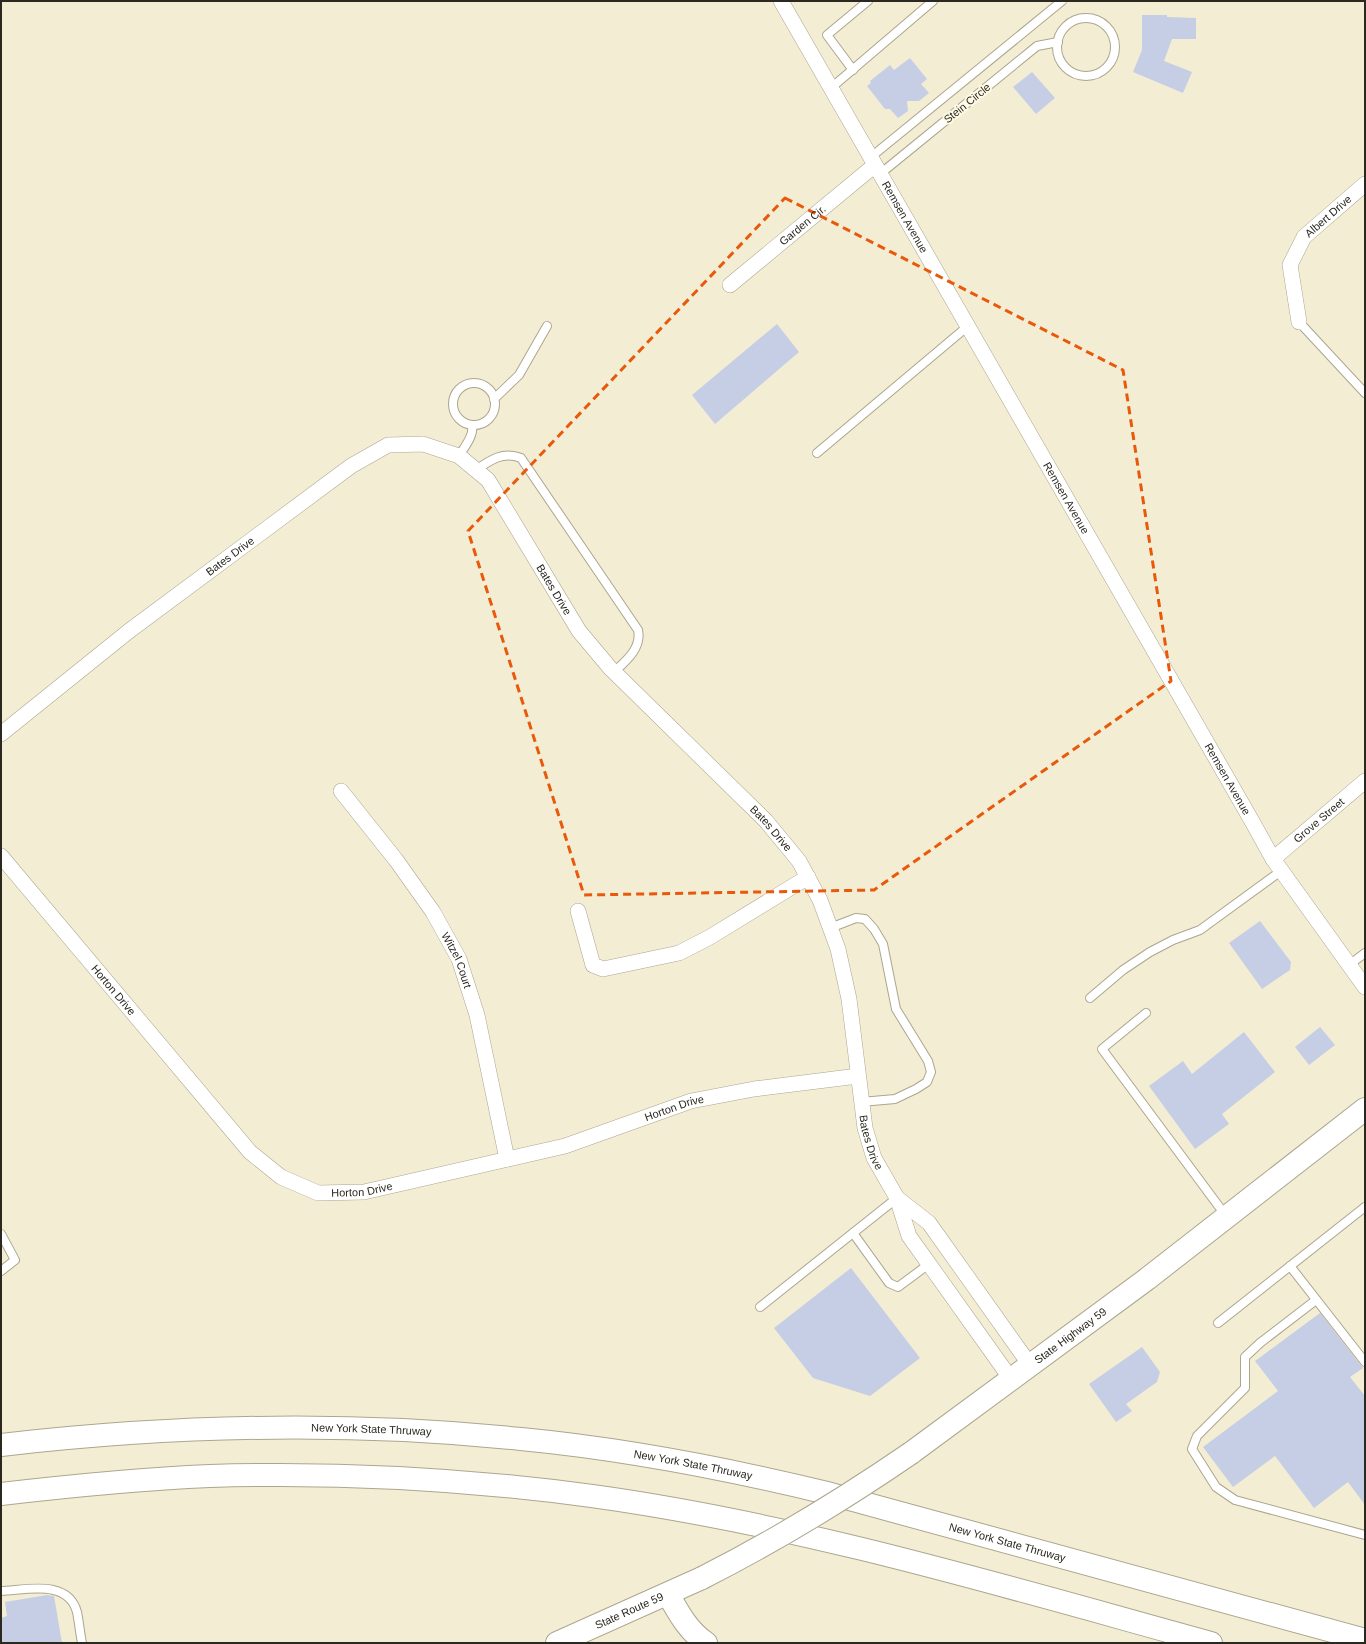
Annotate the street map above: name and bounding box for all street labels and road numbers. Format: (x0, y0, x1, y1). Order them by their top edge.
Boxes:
street label: Stein Circle (941, 81, 993, 125)
street label: Remsen Avenue (880, 179, 930, 255)
street label: Albert Drive (1302, 193, 1354, 239)
street label: Garden Cir. (777, 202, 828, 248)
street label: Remsen Avenue (1041, 460, 1092, 536)
street label: Bates Drive (203, 534, 256, 578)
street label: Bates Drive (534, 562, 574, 617)
street label: Remsen Avenue (1202, 741, 1253, 817)
street label: Grove Street (1291, 795, 1346, 845)
street label: Bates Drive (748, 803, 794, 854)
street label: Witzel Court (439, 930, 474, 990)
street label: Horton Drive (89, 962, 138, 1017)
street label: Horton Drive (643, 1093, 705, 1123)
street label: Bates Drive (857, 1114, 885, 1172)
street label: Horton Drive (331, 1180, 394, 1199)
street label: State Highway 59 (1032, 1305, 1109, 1366)
street label: New York State Thruway (311, 1422, 432, 1438)
street label: New York State Thruway (633, 1448, 754, 1482)
street label: New York State Thruway (948, 1521, 1067, 1564)
street label: State Route 59 (593, 1590, 665, 1631)

